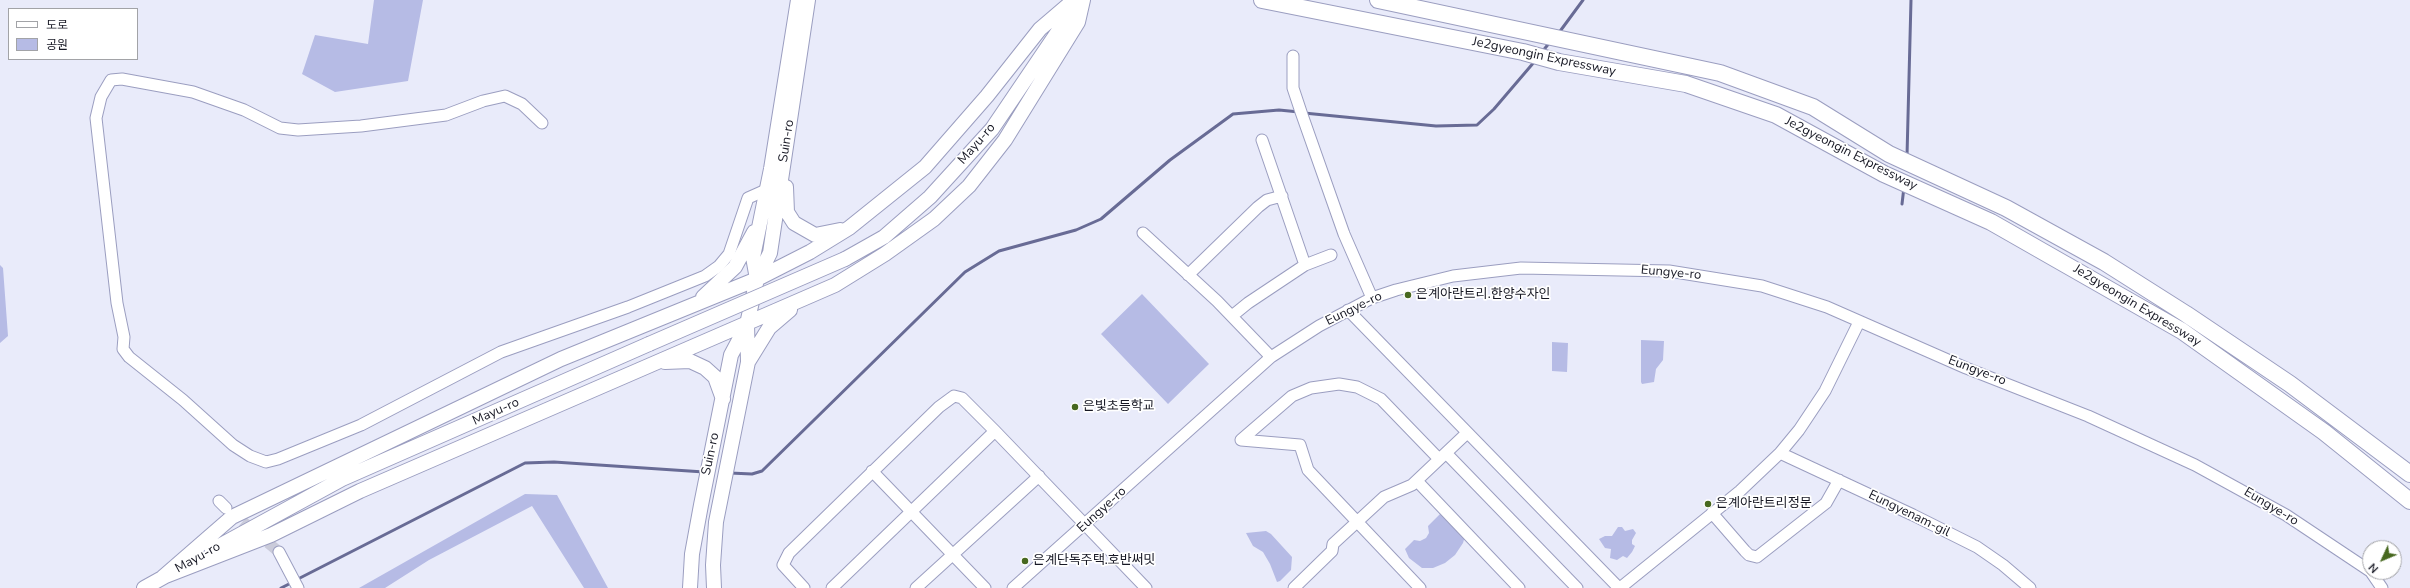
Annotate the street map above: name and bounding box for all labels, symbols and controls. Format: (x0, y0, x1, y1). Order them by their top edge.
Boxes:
legend (8, 8, 138, 60)
text: 도로 (46, 17, 68, 33)
street label: Je2gyeongin Expressway (1471, 34, 1617, 80)
text: 공원 (46, 37, 68, 53)
street label: Je2gyeongin Expressway (1782, 114, 1920, 194)
street label: Suin-ro (776, 119, 798, 163)
street label: Mayu-ro (955, 120, 999, 168)
street label: Je2gyeongin Expressway (2070, 262, 2204, 350)
street label: Eungye-ro (1640, 263, 1702, 283)
place label: 은계아란트리.한양수자인 (1416, 287, 1551, 303)
street label: Eungye-ro (1323, 289, 1385, 329)
marker: 은계아란트리.한양수자인 (1403, 290, 1413, 300)
street label: Eungye-ro (1946, 353, 2008, 389)
street label: Mayu-ro (470, 395, 522, 429)
place label: 은빛초등학교 (1083, 399, 1155, 415)
marker: 은빛초등학교 (1070, 402, 1080, 412)
street label: Suin-ro (699, 431, 723, 477)
street label: Eungye-ro (1074, 484, 1130, 536)
street label: Eungye-ro (2241, 485, 2301, 529)
street label: Eungyenam-gil (1866, 487, 1952, 541)
place label: 은계아란트리정문 (1716, 496, 1812, 512)
marker: 은계아란트리정문 (1703, 499, 1713, 509)
street label: Mayu-ro (173, 539, 223, 577)
north arrow (2362, 540, 2402, 580)
place label: 은계단독주택.호반써밋 (1033, 553, 1156, 569)
marker: 은계단독주택.호반써밋 (1020, 556, 1030, 566)
text: N (2365, 560, 2382, 576)

